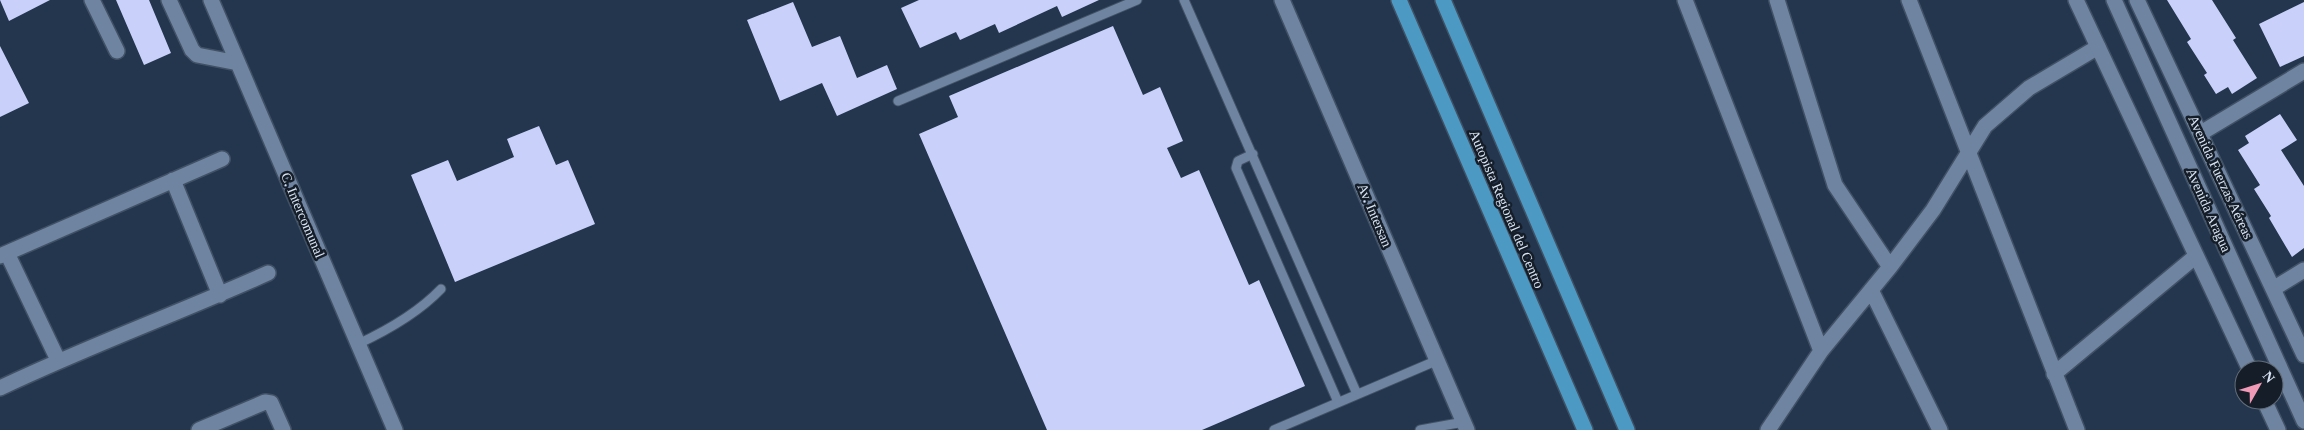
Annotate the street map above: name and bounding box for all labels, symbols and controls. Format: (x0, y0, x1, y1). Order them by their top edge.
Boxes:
street label: Avenida Fuerzas Aéreas (2185, 113, 2256, 242)
street label: Autopista Regional del Centro (1466, 128, 1547, 291)
street label: Avenida Aragua (2183, 166, 2234, 255)
street label: C. Intercomunal (278, 170, 327, 260)
street label: Av. Intersan (1354, 181, 1395, 249)
north arrow (2234, 360, 2284, 410)
text: N (2260, 368, 2278, 386)

